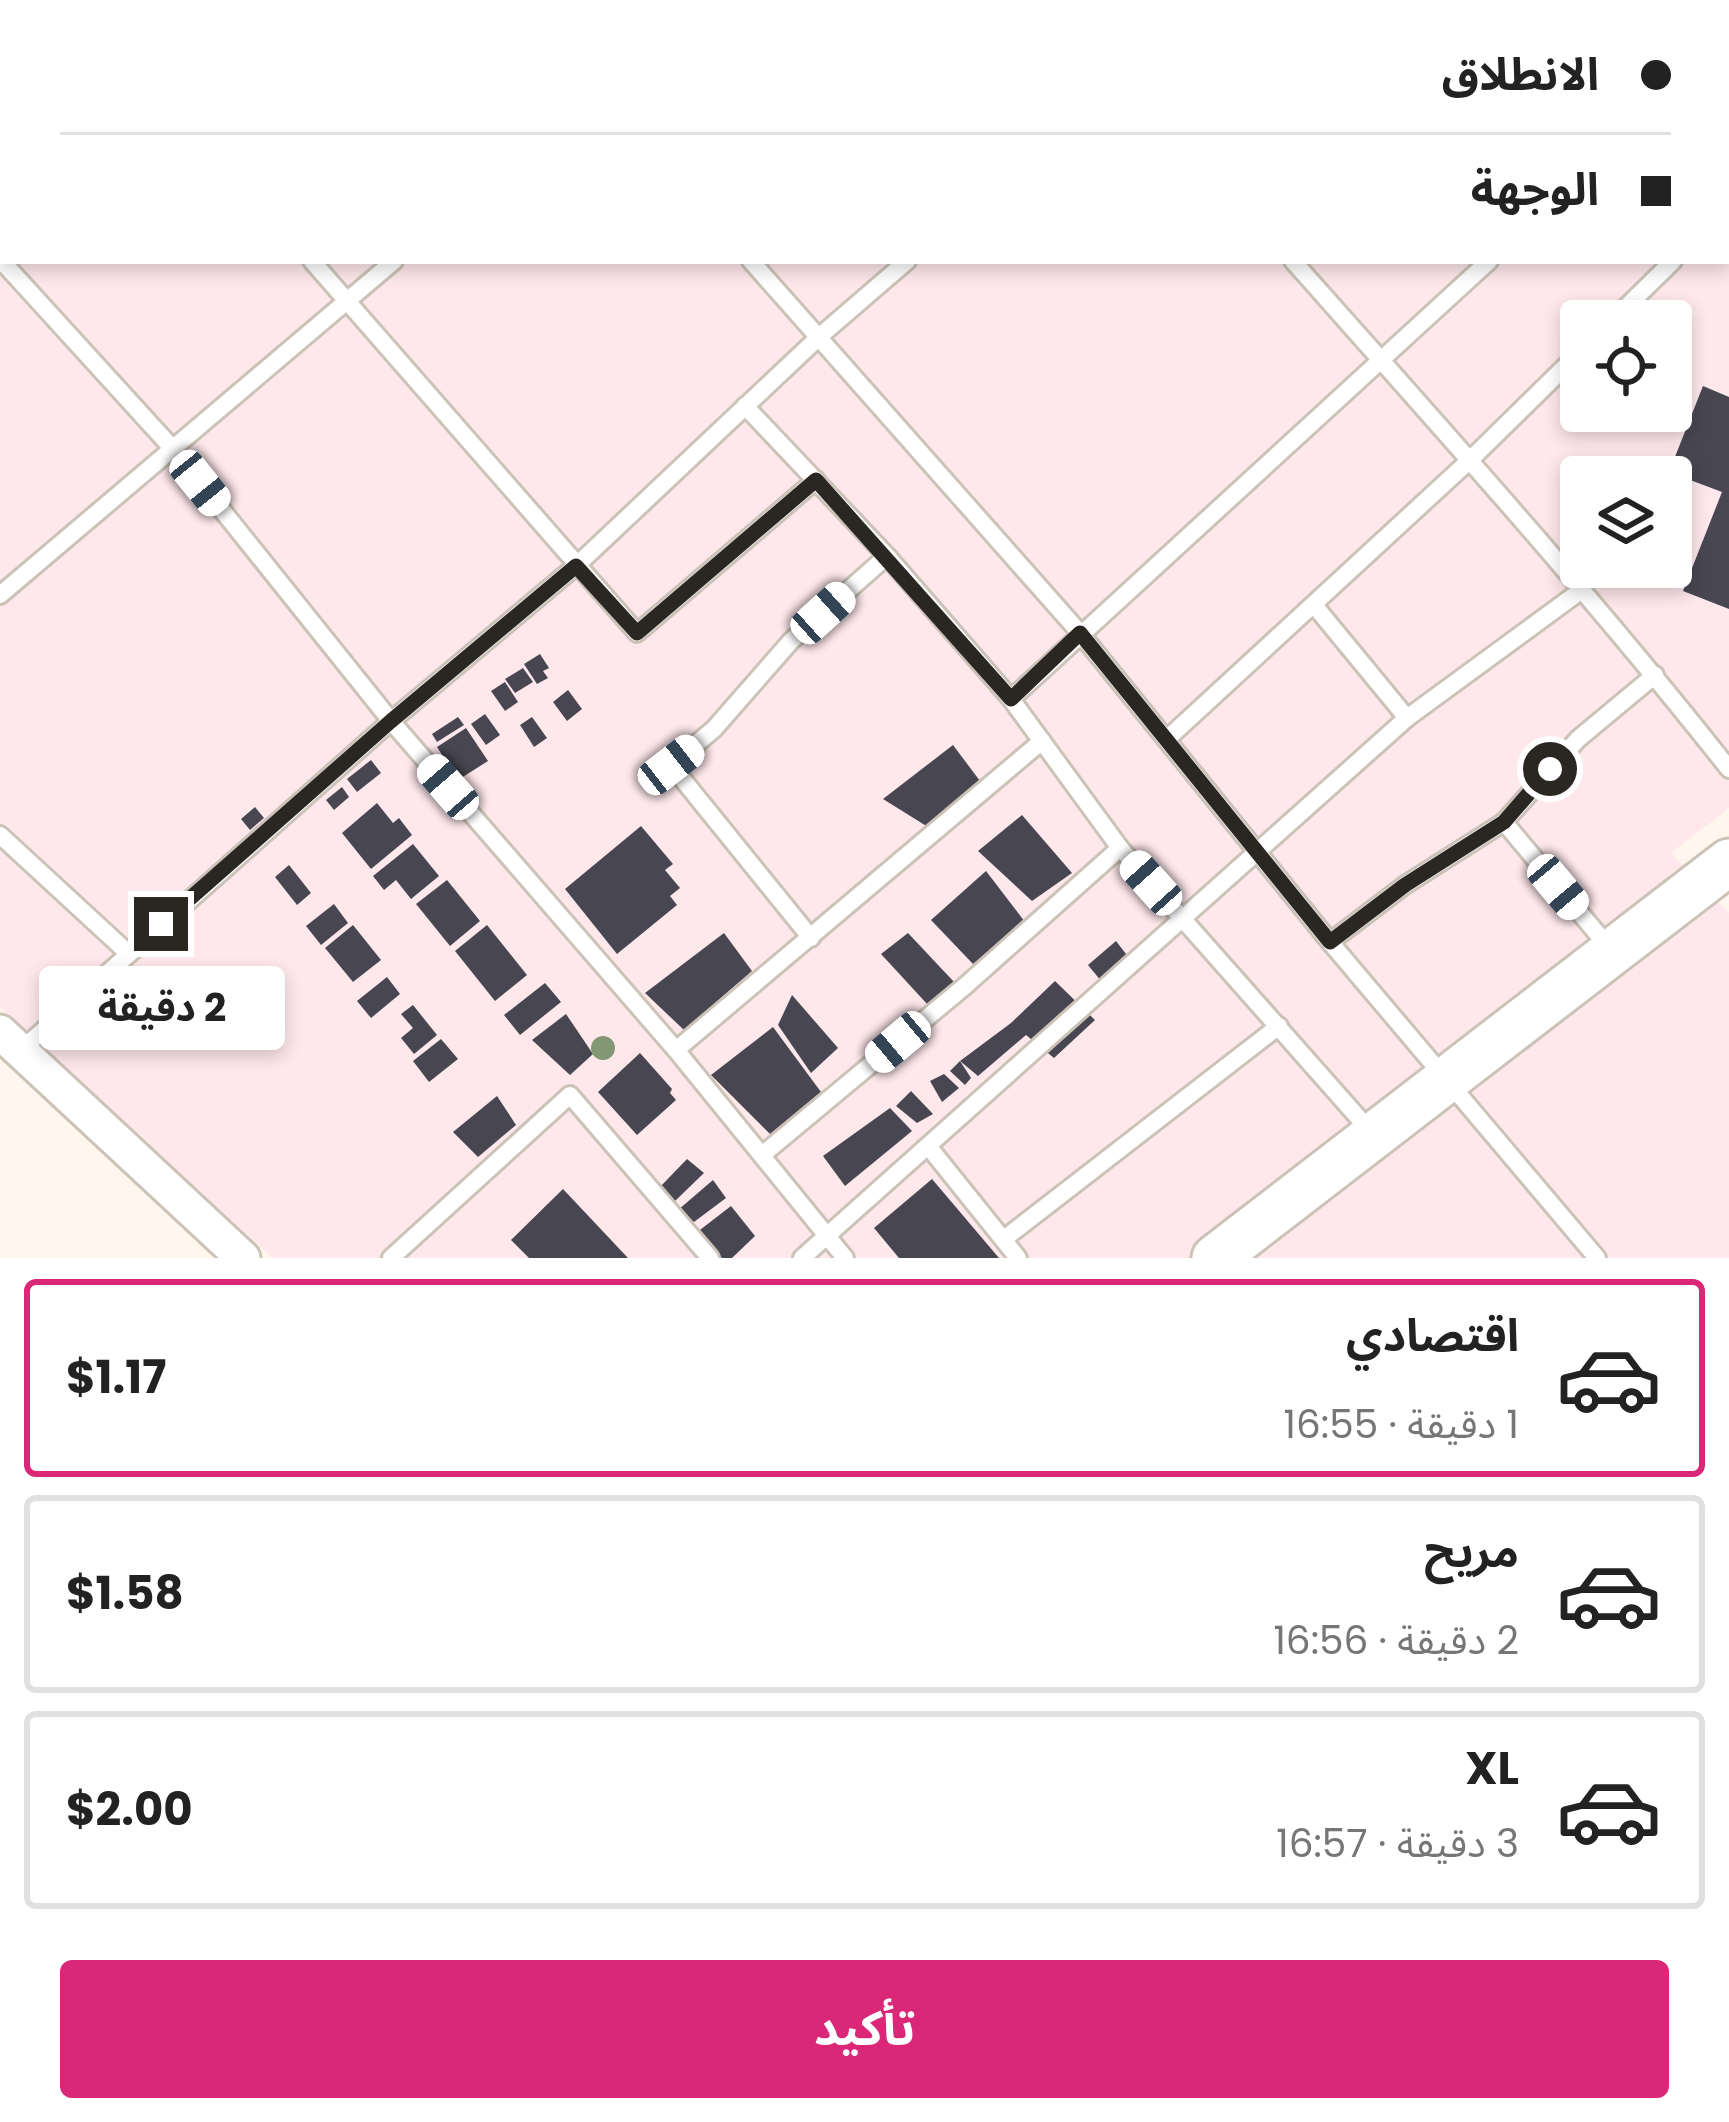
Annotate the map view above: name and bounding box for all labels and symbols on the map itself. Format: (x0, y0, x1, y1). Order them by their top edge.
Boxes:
car (163, 444, 237, 522)
car (784, 576, 862, 650)
car (632, 729, 710, 801)
route start (1523, 742, 1577, 796)
car (411, 748, 485, 826)
car (1114, 844, 1188, 922)
car (1521, 848, 1595, 926)
route end (134, 897, 188, 951)
callout: 2 دقيقة (38, 966, 284, 1050)
car (859, 1005, 937, 1079)

